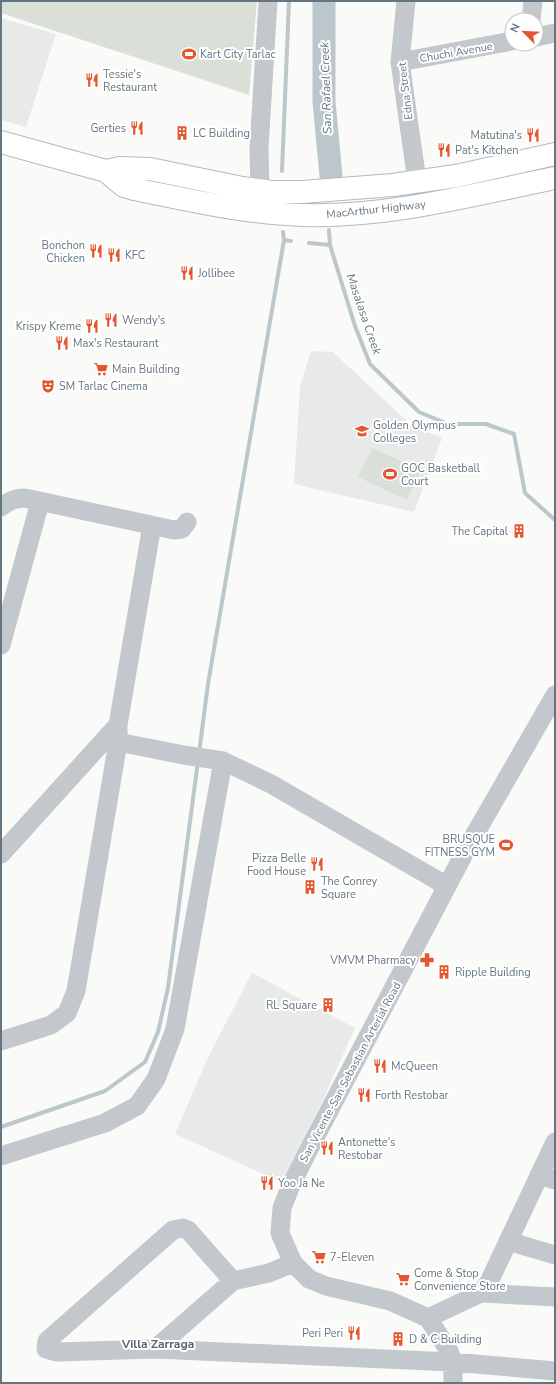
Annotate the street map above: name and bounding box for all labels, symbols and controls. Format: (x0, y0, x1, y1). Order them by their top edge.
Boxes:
north arrow (504, 12, 544, 52)
text: N (507, 21, 524, 35)
street label: Chuchi Avenue (418, 39, 494, 66)
water label: San Rafael Creek (316, 41, 336, 134)
sports icon: Kart City Tarlac (181, 46, 197, 62)
place label: Kart City Tarlac (200, 47, 276, 62)
street label: Edna Street (395, 61, 416, 120)
place label: Tessie's Restaurant (103, 67, 157, 95)
restaurant icon: Tessie's Restaurant (84, 72, 100, 88)
restaurant icon: Gerties (129, 120, 145, 136)
place label: Gerties (90, 121, 126, 136)
building icon: LC Building (174, 125, 190, 141)
place label: LC Building (193, 126, 250, 141)
restaurant icon: Matutina's (525, 127, 541, 143)
place label: Matutina's (471, 128, 522, 143)
restaurant icon: Pat's Kitchen (436, 142, 452, 158)
place label: Pat's Kitchen (455, 143, 519, 158)
street label: MacArthur Highway (326, 197, 427, 222)
place label: Bonchon Chicken (41, 238, 85, 266)
restaurant icon: Bonchon Chicken (88, 243, 104, 259)
restaurant icon: KFC (106, 247, 122, 263)
place label: KFC (125, 248, 145, 263)
restaurant icon: Jollibee (179, 265, 195, 281)
place label: Jollibee (197, 266, 235, 281)
water label: Masalasa Creek (343, 271, 386, 358)
restaurant icon: Wendy's (103, 312, 119, 328)
place label: Wendy's (122, 313, 165, 328)
restaurant icon: Krispy Kreme (84, 318, 100, 334)
place label: Krispy Kreme (16, 319, 81, 334)
restaurant icon: Max's Restaurant (54, 335, 70, 351)
place label: Max's Restaurant (73, 336, 159, 351)
supermarket icon: Main Building (93, 361, 109, 377)
place label: Main Building (112, 362, 180, 377)
theatre icon: SM Tarlac Cinema (40, 378, 56, 394)
place label: SM Tarlac Cinema (59, 379, 148, 394)
place label: Golden Olympus Colleges (373, 418, 456, 446)
school or university icon: Golden Olympus Colleges (354, 423, 370, 439)
place label: GOC Basketball Court (401, 461, 481, 489)
sports icon: GOC Basketball Court (382, 466, 398, 482)
building icon: The Capital (511, 523, 527, 539)
place label: The Capital (451, 524, 509, 539)
place label: BRUSQUE FITNESS GYM (425, 832, 495, 860)
sports icon: BRUSQUE FITNESS GYM (498, 837, 514, 853)
place label: Pizza Belle Food House (247, 851, 306, 879)
restaurant icon: Pizza Belle Food House (309, 856, 325, 872)
place label: The Conrey Square (321, 874, 378, 902)
building icon: The Conrey Square (302, 879, 318, 895)
pharmacy icon: VMVM Pharmacy (419, 952, 435, 968)
place label: VMVM Pharmacy (329, 953, 416, 968)
building icon: Ripple Building (436, 964, 452, 980)
place label: Ripple Building (455, 965, 531, 980)
street label: San Vicente-San Sebastian Arterial Road (296, 980, 404, 1165)
building icon: RL Square (320, 997, 336, 1013)
place label: RL Square (266, 998, 317, 1013)
restaurant icon: McQueen (372, 1058, 388, 1074)
place label: McQueen (391, 1059, 438, 1074)
restaurant icon: Forth Restobar (356, 1087, 372, 1103)
place label: Forth Restobar (375, 1088, 449, 1103)
place label: Antonette's Restobar (338, 1135, 395, 1163)
restaurant icon: Antonette's Restobar (319, 1140, 335, 1156)
restaurant icon: Yoo Ja Ne (259, 1175, 275, 1191)
place label: Yoo Ja Ne (277, 1176, 325, 1191)
supermarket icon: 7-Eleven (311, 1249, 327, 1265)
place label: 7-Eleven (330, 1250, 374, 1265)
place label: Come & Stop Convenience Store (414, 1266, 506, 1294)
supermarket icon: Come & Stop Convenience Store (395, 1271, 411, 1287)
restaurant icon: Peri Peri (346, 1325, 362, 1341)
place label: Peri Peri (302, 1326, 343, 1341)
building icon: D & C Building (390, 1331, 406, 1347)
place label: D & C Building (409, 1332, 482, 1347)
district label: Villa Zarraga (121, 1336, 194, 1352)

